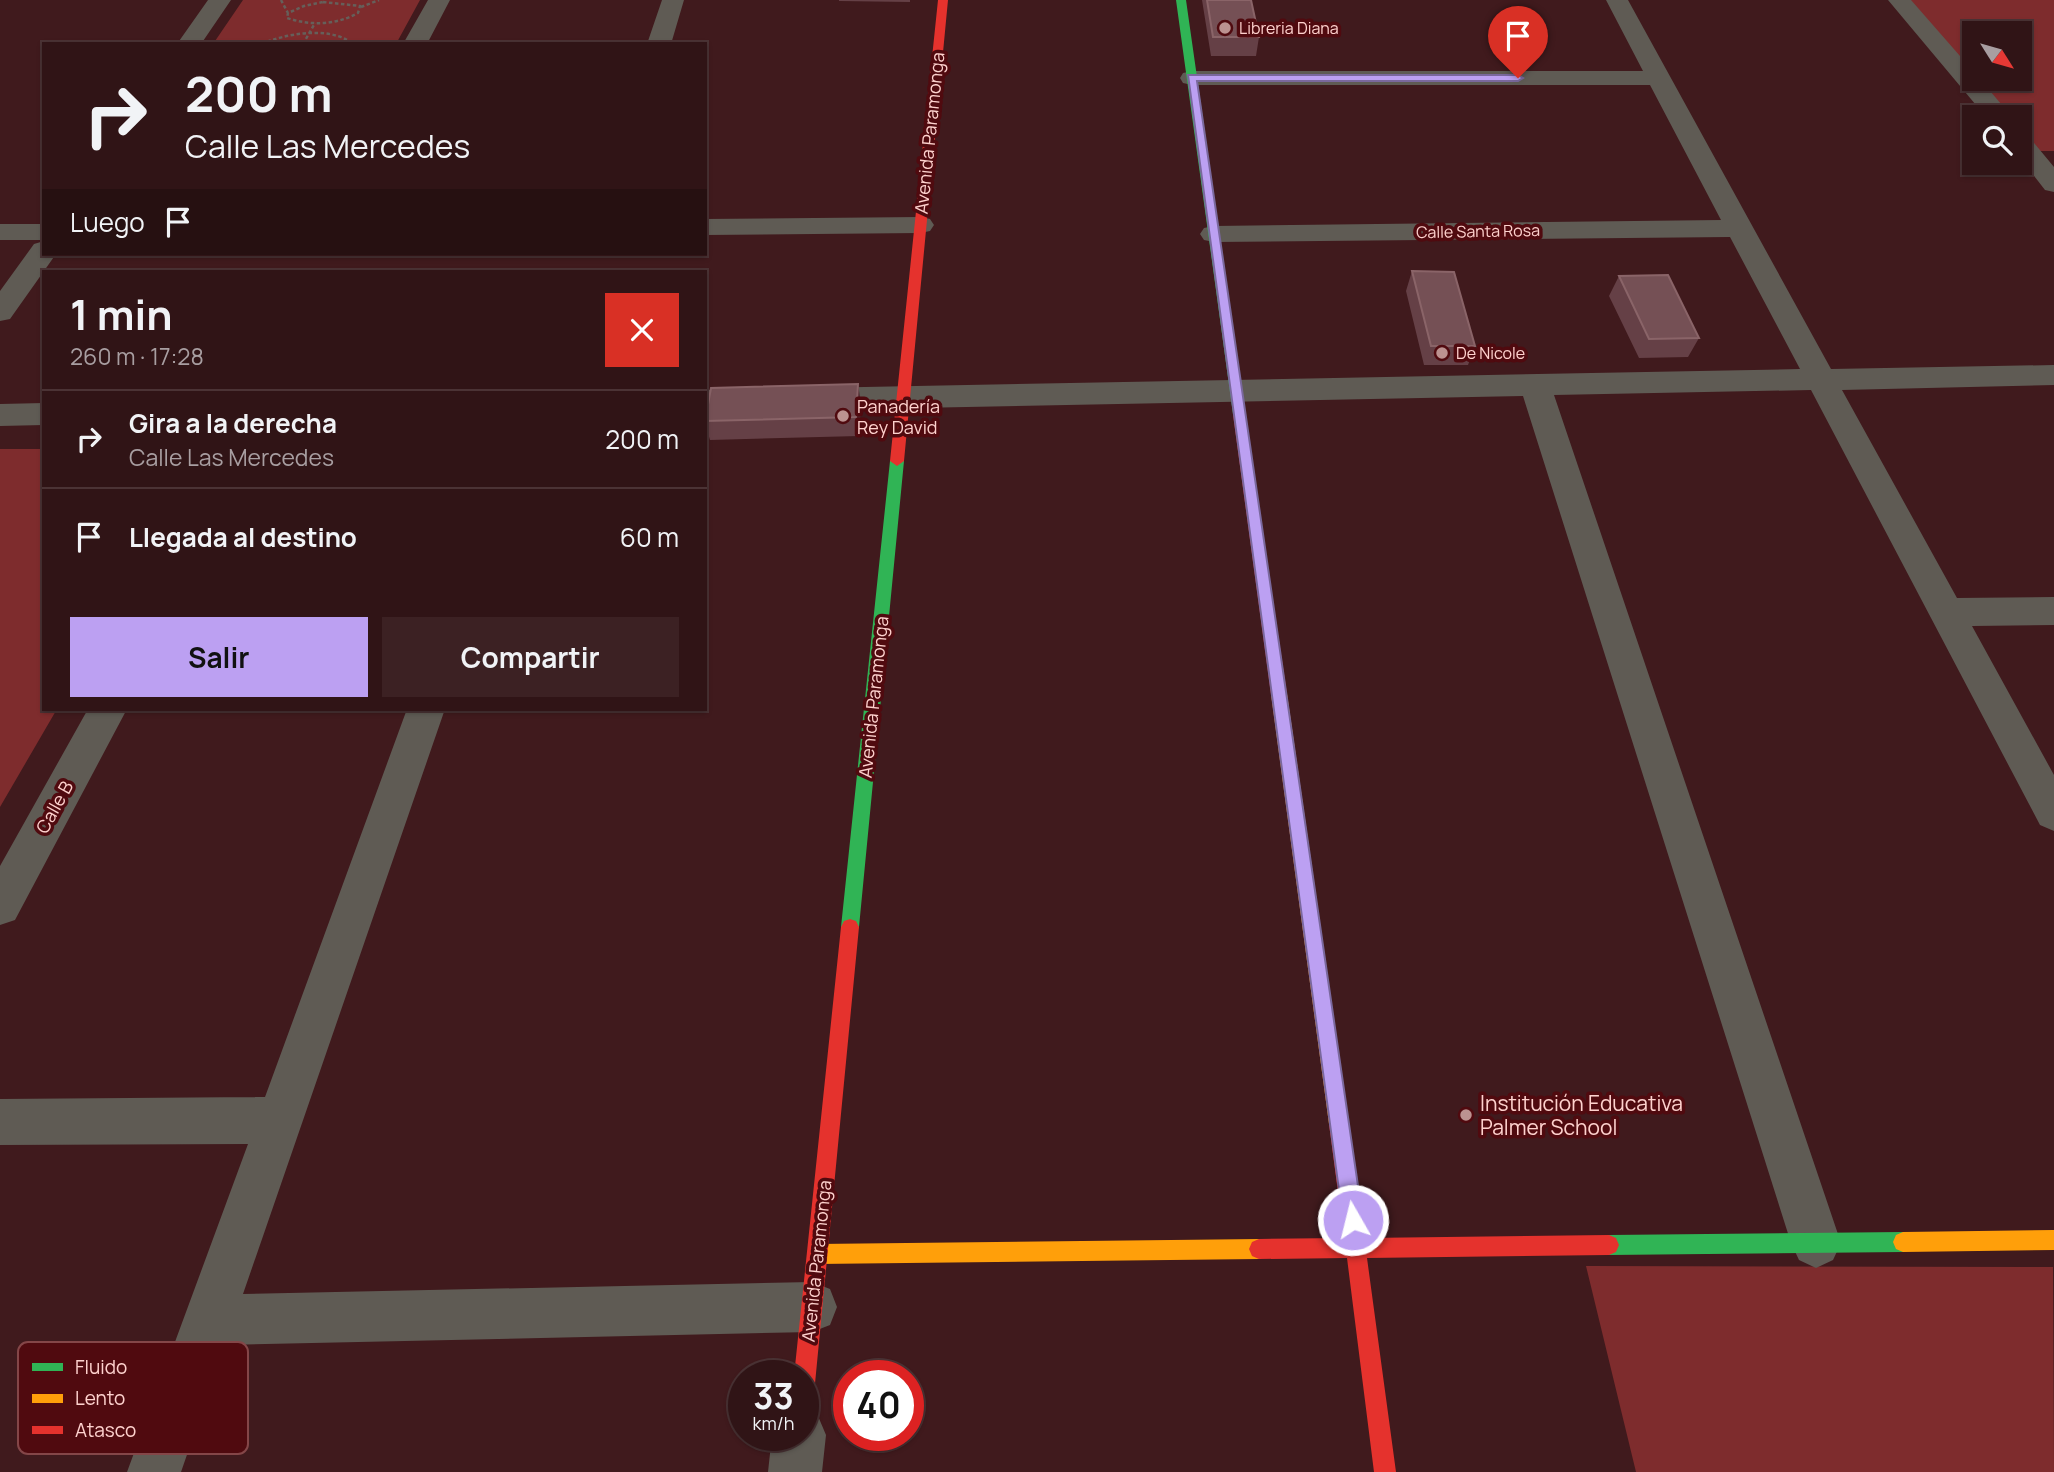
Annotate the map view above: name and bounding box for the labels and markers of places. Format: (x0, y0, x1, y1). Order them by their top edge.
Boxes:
pin (1488, 6, 1548, 78)
place label: Libreria Diana (1239, 17, 1339, 39)
marker: Libreria Diana (1217, 20, 1233, 36)
place label: De Nicole (1456, 342, 1525, 364)
marker: De Nicole (1434, 345, 1450, 361)
place label: Panadería Rey David (857, 394, 940, 439)
marker: Panadería Rey David (835, 408, 851, 424)
place label: Institución Educativa Palmer School (1480, 1089, 1683, 1141)
marker: Institución Educativa Palmer School (1458, 1107, 1474, 1123)

